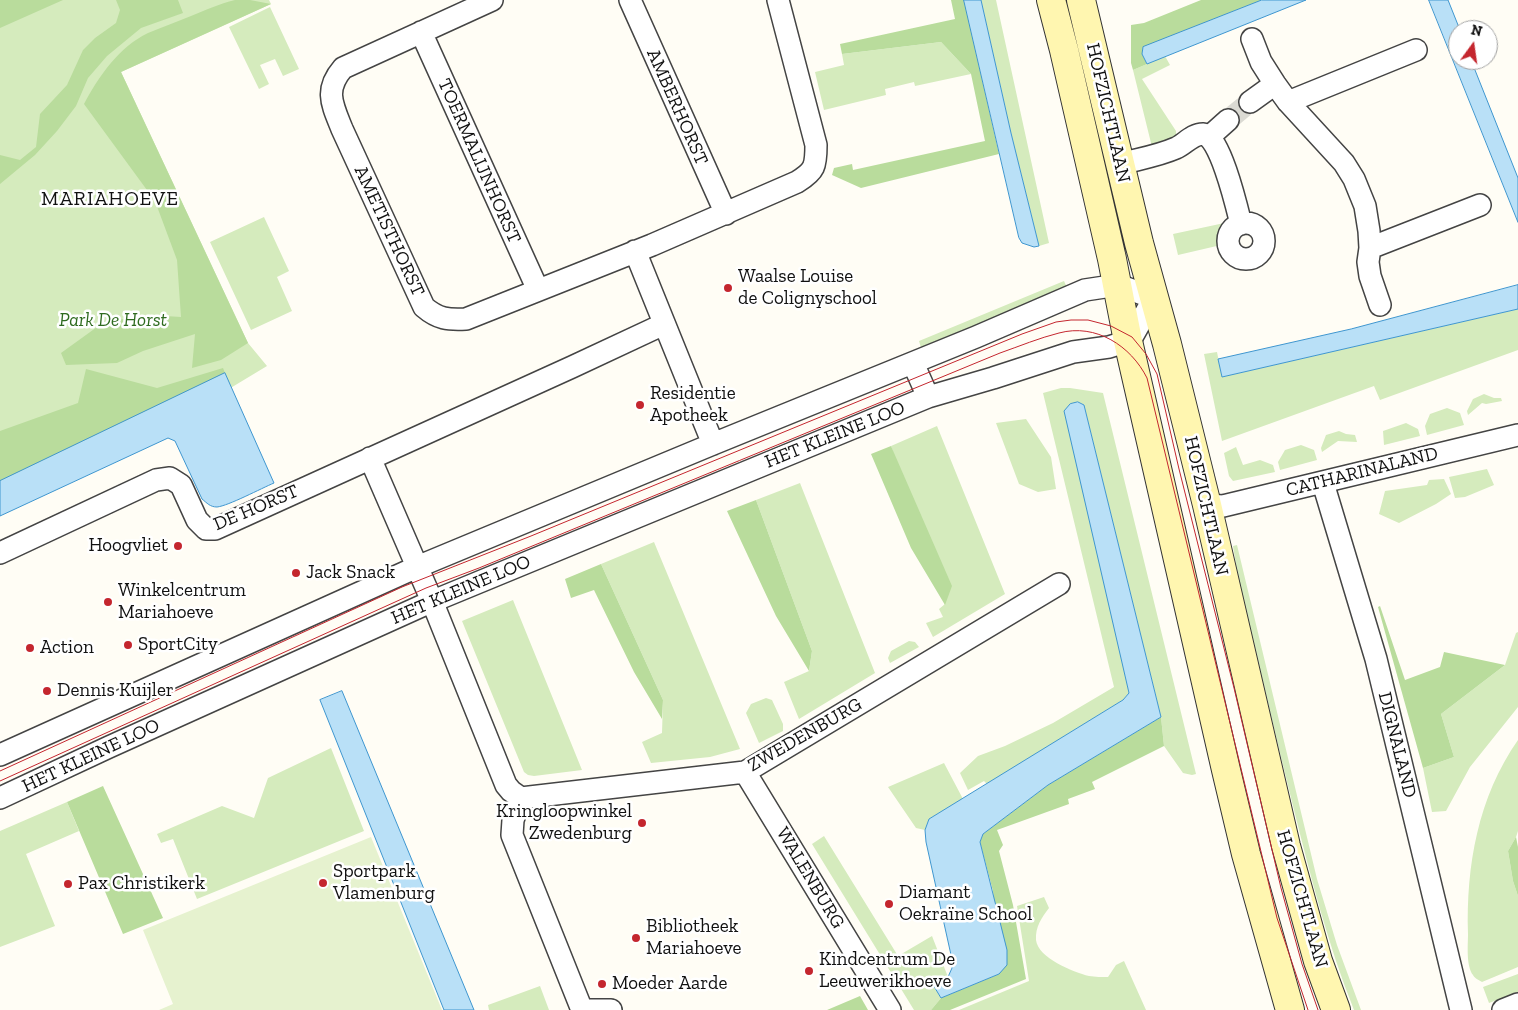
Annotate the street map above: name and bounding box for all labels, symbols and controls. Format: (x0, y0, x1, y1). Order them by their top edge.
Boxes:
north arrow (1448, 20, 1498, 70)
text: N (1469, 21, 1484, 40)
street label: HOFZICHTLAAN (1081, 41, 1135, 185)
street label: AMBERHORST (641, 45, 713, 169)
street label: TOERMALIJNHORST (432, 75, 526, 247)
street label: AMETISTHORST (349, 162, 429, 300)
district label: MARIAHOEVE (40, 187, 180, 211)
place label: Waalse Louise de Colignyschool (738, 266, 877, 310)
marker: Waalse Louise de Colignyschool (722, 282, 734, 294)
park label: Park De Horst (59, 310, 167, 332)
place label: Residentie Apotheek (650, 383, 736, 427)
street label: HET KLEINE LOO (762, 397, 908, 473)
marker: Residentie Apotheek (634, 399, 646, 411)
street label: HOFZICHTLAAN (1179, 434, 1233, 578)
street label: CATHARINALAND (1284, 442, 1440, 502)
street label: DE HORST (210, 480, 302, 536)
place label: Hoogvliet (88, 535, 168, 557)
marker: Hoogvliet (172, 540, 184, 552)
street label: HET KLEINE LOO (388, 550, 534, 630)
place label: Jack Snack (306, 562, 395, 584)
marker: Jack Snack (290, 567, 302, 579)
place label: Winkelcentrum Mariahoeve (118, 580, 246, 624)
marker: Winkelcentrum Mariahoeve (102, 596, 114, 608)
place label: SportCity (138, 634, 218, 656)
place label: Action (40, 637, 94, 659)
marker: SportCity (122, 639, 134, 651)
marker: Action (24, 642, 36, 654)
place label: Dennis Kuijler (57, 680, 174, 702)
marker: Dennis Kuijler (41, 685, 53, 697)
street label: DIGNALAND (1373, 690, 1421, 800)
street label: ZWEDENBURG (744, 693, 866, 777)
street label: HET KLEINE LOO (19, 714, 163, 798)
place label: Kringloopwinkel Zwedenburg (496, 801, 632, 845)
marker: Kringloopwinkel Zwedenburg (636, 817, 648, 829)
street label: WALENBURG (771, 823, 849, 933)
street label: HOFZICHTLAAN (1271, 827, 1333, 971)
place label: Sportpark Vlamenburg (333, 861, 435, 905)
place label: Pax Christikerk (78, 873, 205, 895)
marker: Sportpark Vlamenburg (317, 877, 329, 889)
marker: Pax Christikerk (62, 878, 74, 890)
place label: Diamant Oekraïne School (899, 882, 1032, 926)
marker: Diamant Oekraïne School (883, 898, 895, 910)
place label: Bibliotheek Mariahoeve (646, 916, 741, 960)
marker: Bibliotheek Mariahoeve (630, 932, 642, 944)
place label: Kindcentrum De Leeuwerikhoeve (819, 949, 955, 993)
marker: Kindcentrum De Leeuwerikhoeve (803, 965, 815, 977)
place label: Moeder Aarde (612, 973, 727, 995)
marker: Moeder Aarde (596, 978, 608, 990)

